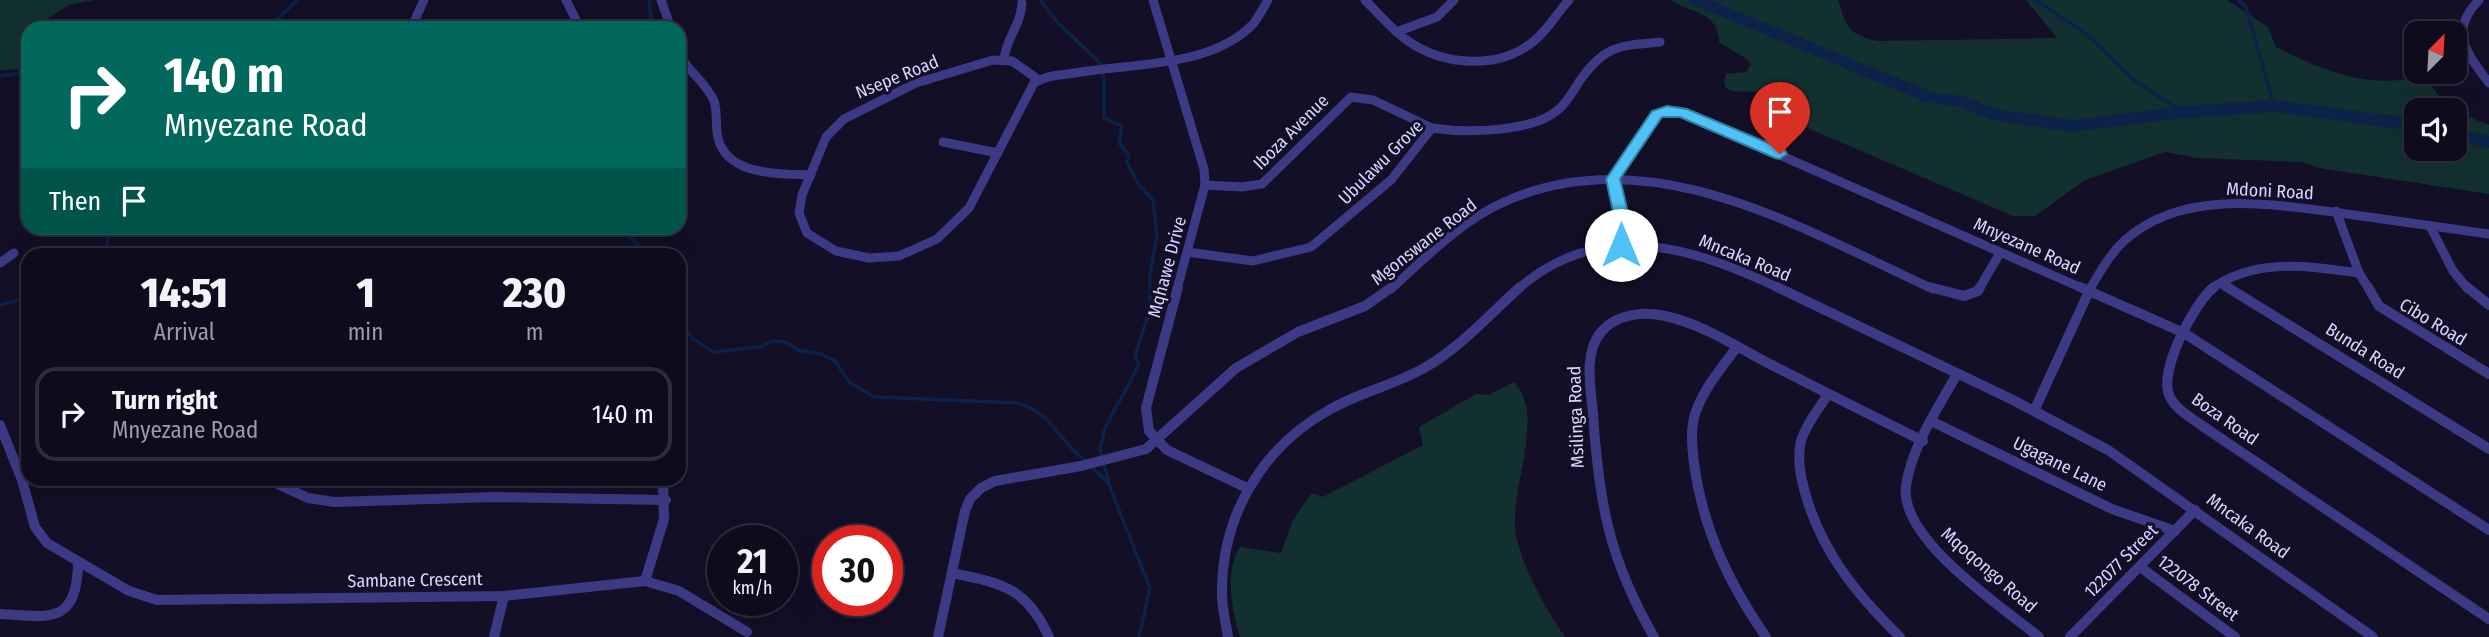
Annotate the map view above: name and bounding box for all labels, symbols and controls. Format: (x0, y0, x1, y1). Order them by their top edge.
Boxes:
north arrow (2404, 21, 2468, 84)
map controls (2404, 21, 2467, 161)
text: 140 m (164, 46, 284, 105)
icon: right (49, 49, 140, 140)
street label: Nsepe Road (852, 50, 942, 104)
pin (1750, 82, 1810, 154)
street label: Iboza Avenue (1249, 90, 1333, 174)
icon: arrive (1761, 93, 1799, 131)
button: sound (2404, 98, 2467, 161)
text: Mnyezane Road (164, 106, 368, 144)
street label: Ubulawu Grove (1334, 115, 1428, 209)
street label: Mdoni Road (2226, 178, 2314, 204)
icon: arrive (115, 182, 153, 220)
text: Then (49, 186, 101, 217)
street label: Mgonswane Road (1367, 194, 1481, 290)
position arrow (1584, 208, 1658, 282)
street label: Mnyezane Road (1970, 213, 2084, 279)
street label: Mqhawe Drive (1143, 214, 1191, 320)
street label: Mncaka Road (1696, 230, 1794, 286)
text: 14:51 (141, 268, 228, 318)
text: 1 (356, 268, 375, 318)
text: 230 (503, 268, 566, 318)
street label: Cibo Road (2395, 293, 2471, 351)
text: Arrival (154, 318, 215, 346)
text: min (348, 318, 383, 346)
text: m (526, 318, 543, 346)
street label: Bunda Road (2322, 318, 2408, 384)
street label: Msilinga Road (1563, 366, 1589, 468)
text: Turn right (112, 385, 218, 416)
street label: Boza Road (2187, 388, 2263, 450)
icon: right (53, 395, 91, 433)
text: 140 m (592, 399, 654, 430)
text: Mnyezane Road (112, 416, 258, 444)
street label: Ugagane Lane (2009, 432, 2111, 496)
street label: Mncaka Road (2202, 489, 2294, 563)
street label: 122077 Street (2080, 520, 2162, 602)
street label: Mqoqongo Road (1937, 522, 2041, 618)
speed limit sign: 30 (812, 525, 903, 616)
text: 21 (737, 540, 768, 582)
street label: 122078 Street (2153, 550, 2243, 626)
street label: Sambane Crescent (347, 568, 483, 592)
text: km/h (732, 577, 773, 599)

